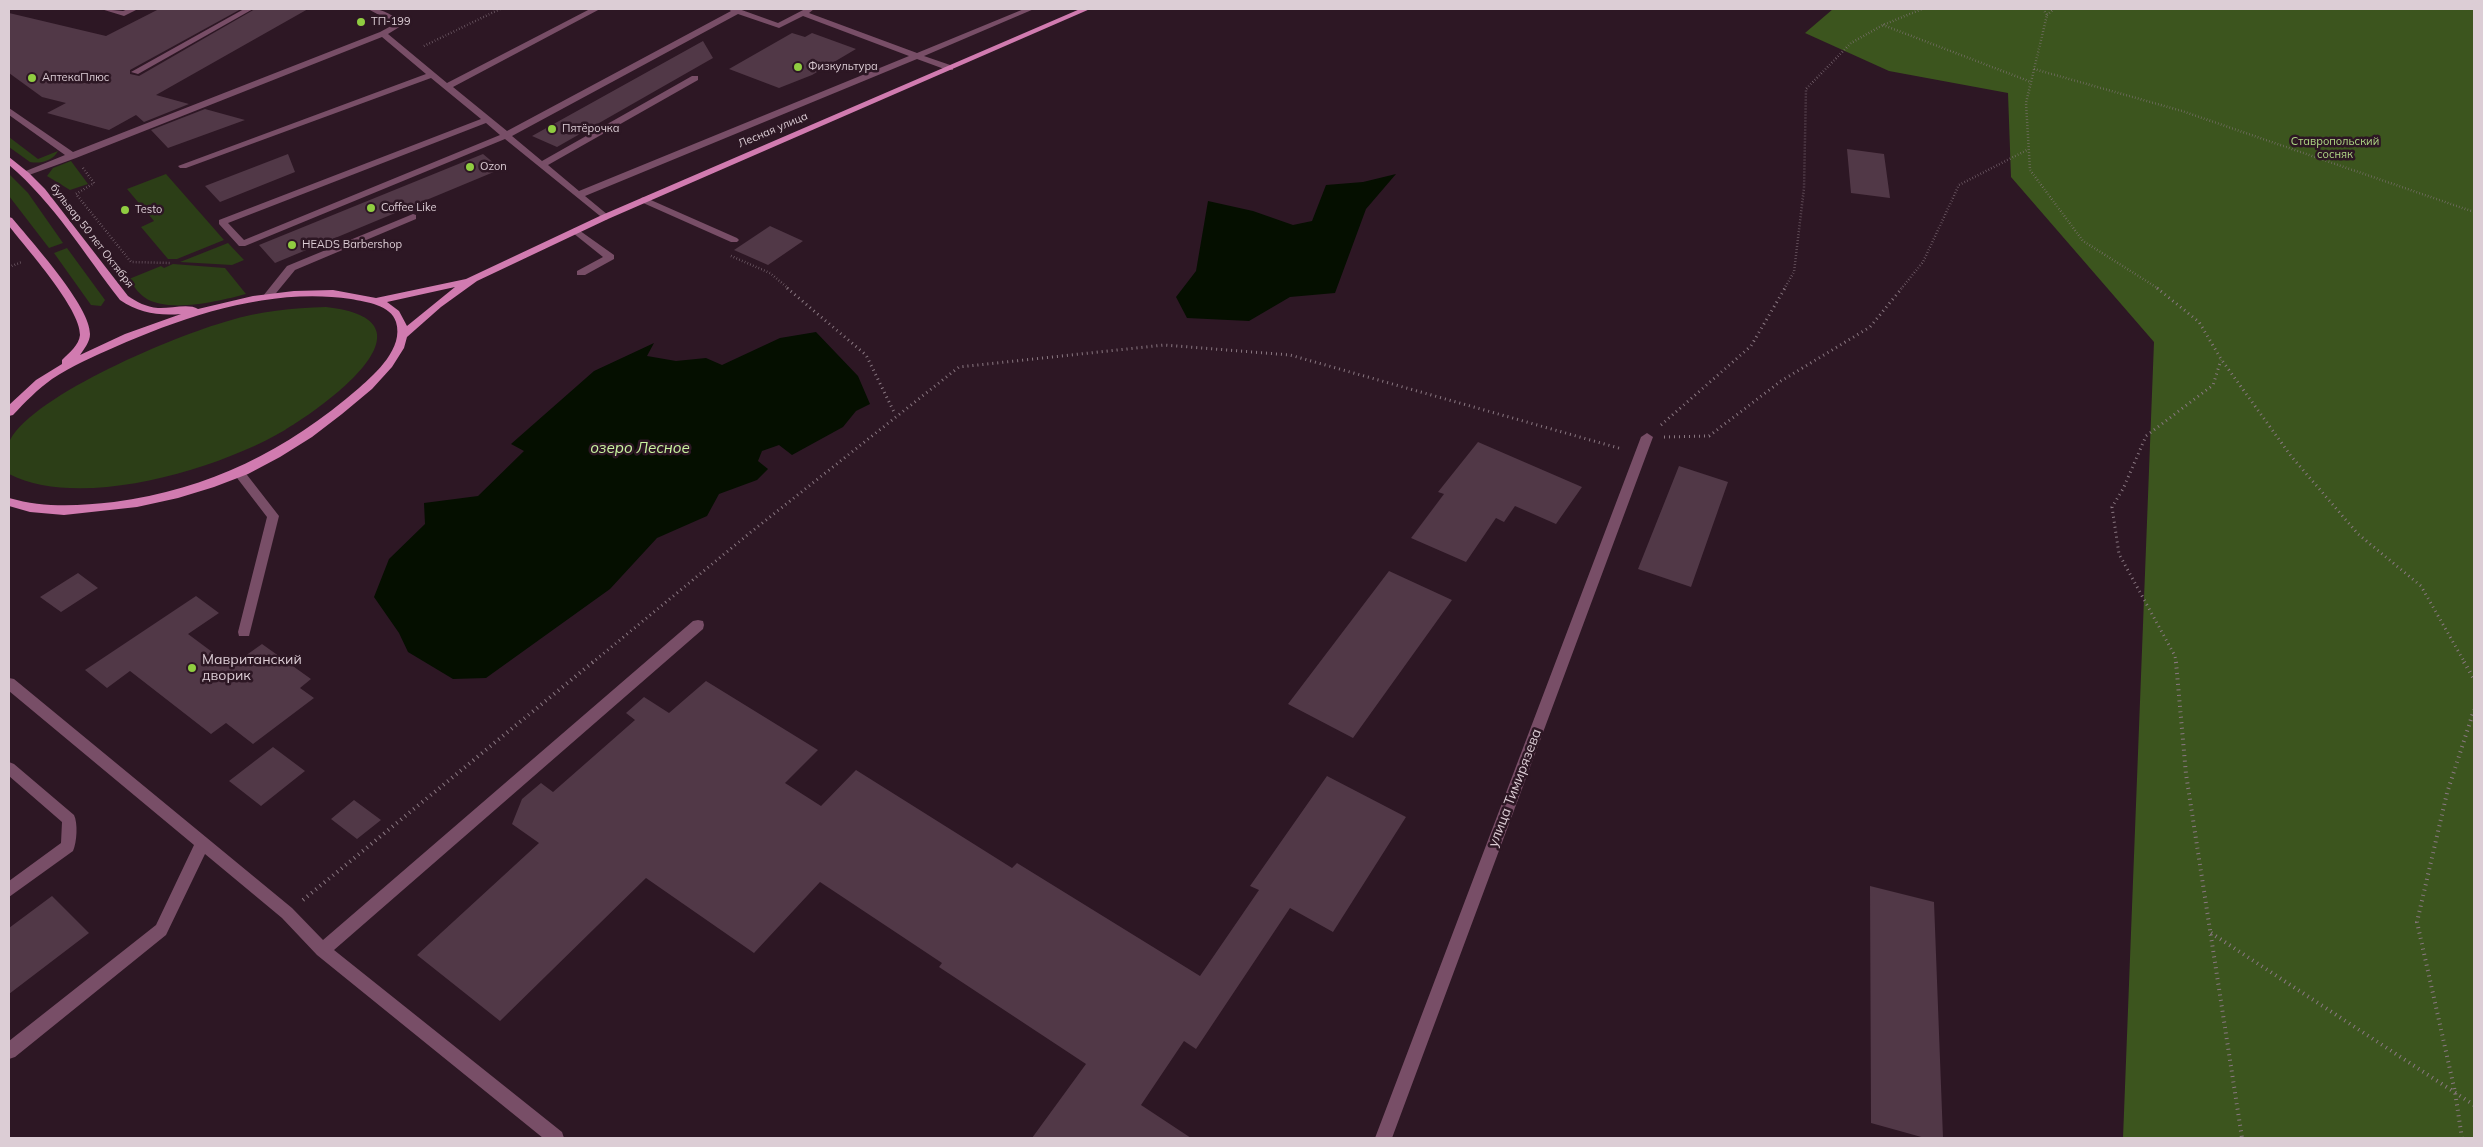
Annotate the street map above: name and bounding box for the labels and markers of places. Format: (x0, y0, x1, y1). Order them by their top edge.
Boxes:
place label: ТП-199 (371, 15, 411, 29)
marker: ТП-199 (355, 16, 367, 28)
place label: Физкультура (808, 60, 878, 74)
marker: Физкультура (792, 61, 804, 73)
place label: АптекаПлюс (42, 71, 109, 85)
marker: АптекаПлюс (26, 72, 38, 84)
place label: Пятёрочка (562, 122, 619, 136)
marker: Пятёрочка (546, 123, 558, 135)
place label: Ozon (480, 160, 507, 174)
marker: Ozon (464, 161, 476, 173)
place label: Coffee Like (381, 201, 436, 215)
marker: Coffee Like (365, 202, 377, 214)
place label: Testo (135, 203, 162, 217)
marker: Testo (119, 204, 131, 216)
place label: HEADS Barbershop (302, 238, 402, 252)
marker: HEADS Barbershop (286, 239, 298, 251)
place label: Мавританский дворик (202, 652, 302, 684)
marker: Мавританский дворик (186, 662, 198, 674)

